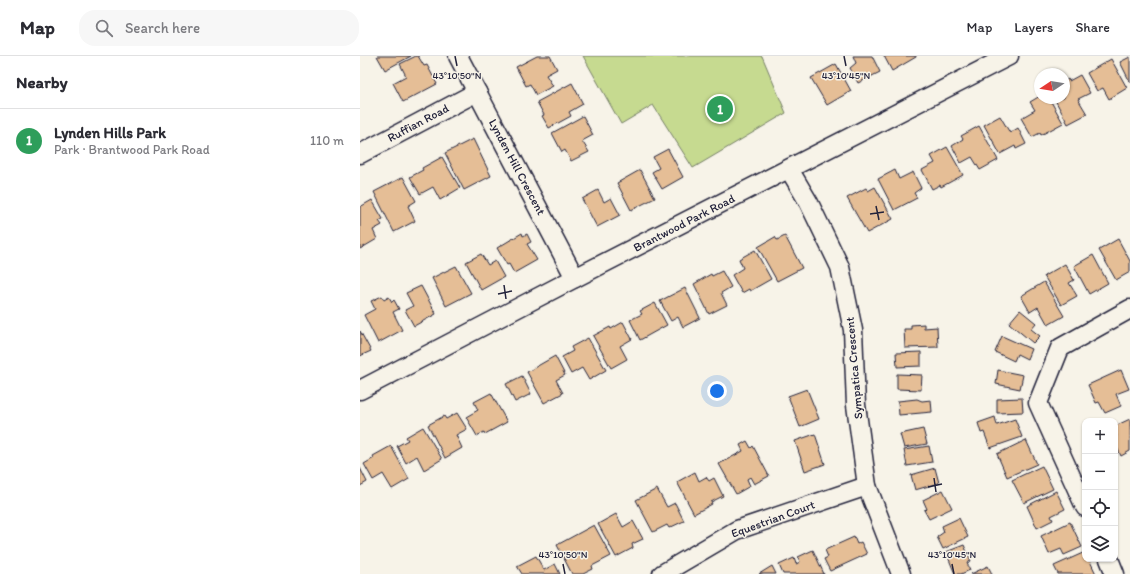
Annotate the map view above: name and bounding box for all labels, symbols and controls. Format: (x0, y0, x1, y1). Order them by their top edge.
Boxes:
search box (79, 10, 359, 46)
text: Map (20, 16, 55, 39)
icon: search (93, 17, 115, 39)
text: Search here (125, 19, 200, 37)
text: Map (967, 19, 992, 36)
text: Layers (1014, 19, 1053, 36)
text: Share (1075, 19, 1110, 36)
north arrow (1034, 68, 1070, 104)
text: 43°10'50"N (433, 69, 482, 82)
text: 43°10'45"N (822, 69, 871, 82)
text: Nearby (16, 72, 68, 92)
pin: 1 (707, 94, 733, 124)
street label: Ruffian Road (385, 101, 451, 145)
street label: Lynden Hill Crescent (486, 117, 548, 218)
text: Lynden Hills Park (54, 124, 166, 142)
text: 1 (26, 133, 32, 148)
text: 110 m (310, 133, 344, 148)
text: Park · Brantwood Park Road (54, 142, 210, 157)
street label: Brantwood Park Road (631, 191, 737, 255)
street label: Sympatica Crescent (843, 316, 865, 420)
your location (707, 381, 727, 401)
map controls (1082, 418, 1118, 562)
button: + (1082, 418, 1118, 454)
button: − (1082, 454, 1118, 490)
button: locate (1082, 490, 1118, 526)
street label: Equestrian Court (729, 497, 817, 541)
button: layers (1082, 526, 1118, 562)
text: 43°10'50"N (539, 548, 588, 561)
text: 43°10'45"N (928, 548, 977, 561)

